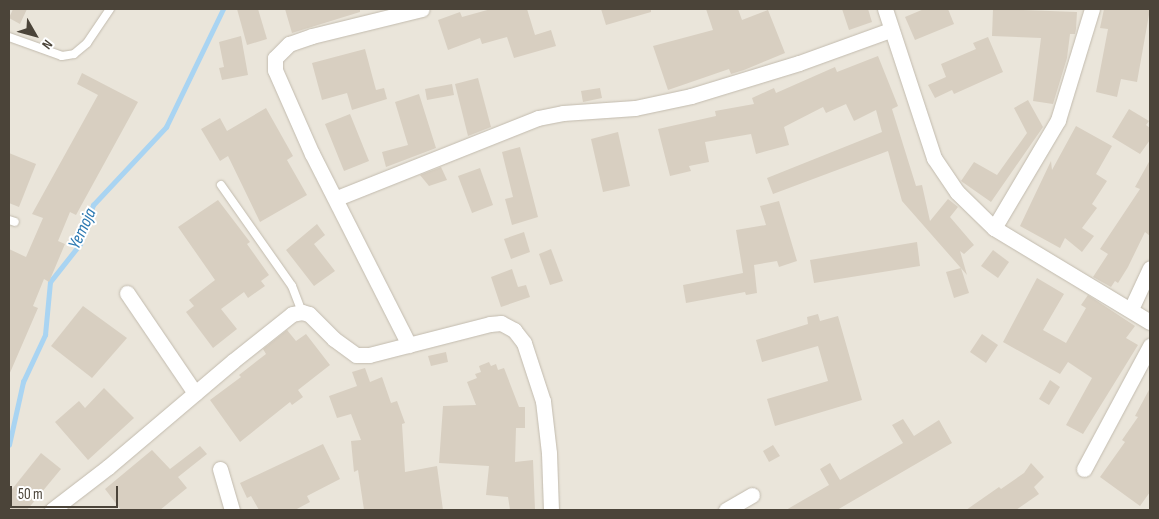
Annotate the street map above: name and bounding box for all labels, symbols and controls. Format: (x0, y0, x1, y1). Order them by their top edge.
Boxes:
north arrow (10, 10, 60, 60)
text: N (38, 36, 56, 53)
water label: Yemoja (64, 205, 102, 253)
scale bar (12, 476, 120, 508)
text: 50 m (18, 485, 43, 504)

